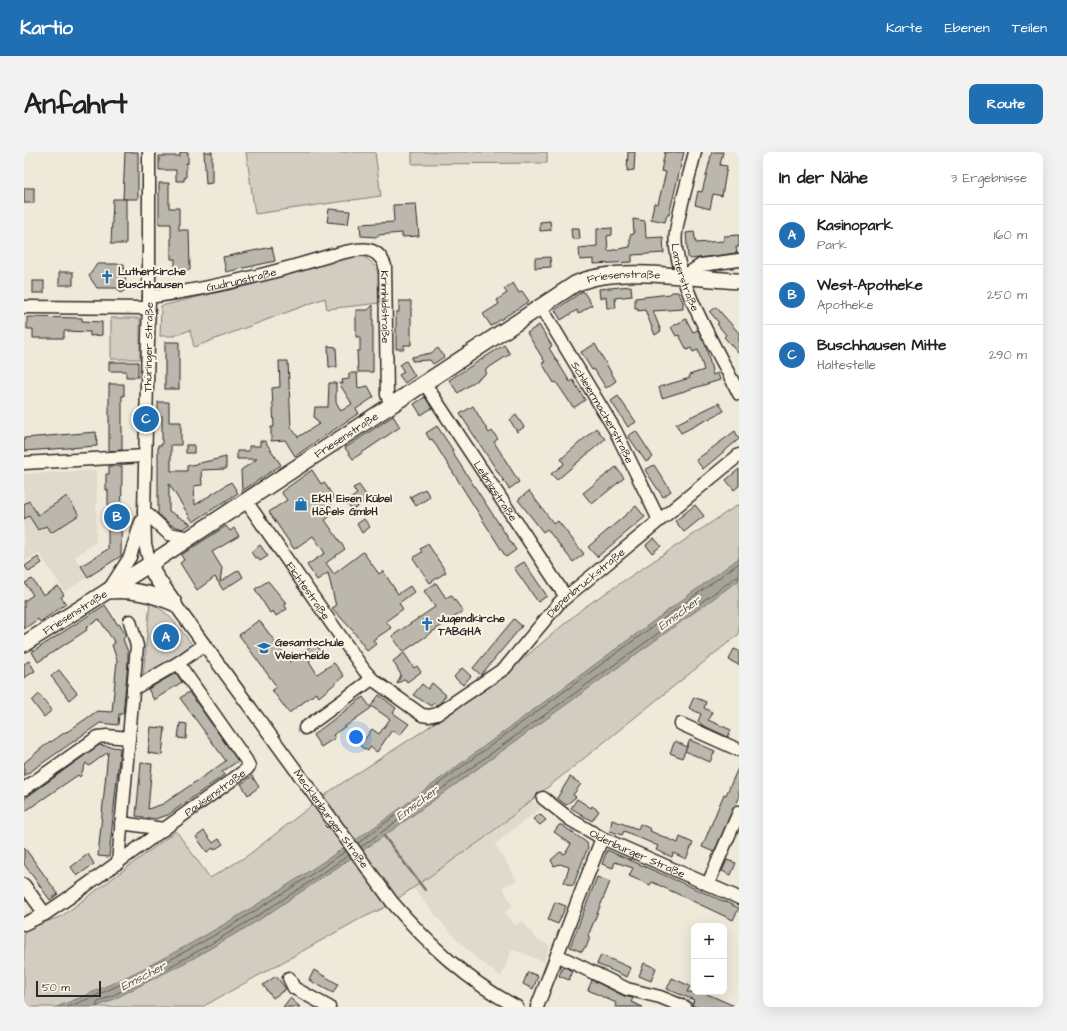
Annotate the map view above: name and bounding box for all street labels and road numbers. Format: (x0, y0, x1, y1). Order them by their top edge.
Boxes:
street label: Lanterstraße (668, 243, 703, 314)
street label: Gudrunstraße (205, 264, 278, 295)
street label: Friesenstraße (585, 267, 661, 287)
street label: Krimhildstraße (377, 270, 393, 344)
street label: Thüringer Straße (140, 302, 158, 392)
street label: Schleiermacherstraße (567, 359, 637, 466)
street label: Friesenstraße (311, 409, 381, 462)
street label: Leibnizstraße (470, 458, 521, 524)
street label: Diepenbruckstraße (543, 545, 628, 621)
street label: Fichtestraße (282, 559, 334, 623)
street label: Friesenstraße (40, 586, 110, 638)
street label: Paulsenstraße (181, 765, 249, 820)
street label: Mecklenburger Straße (290, 767, 372, 872)
street label: Oldenburger Straße (587, 825, 687, 882)

